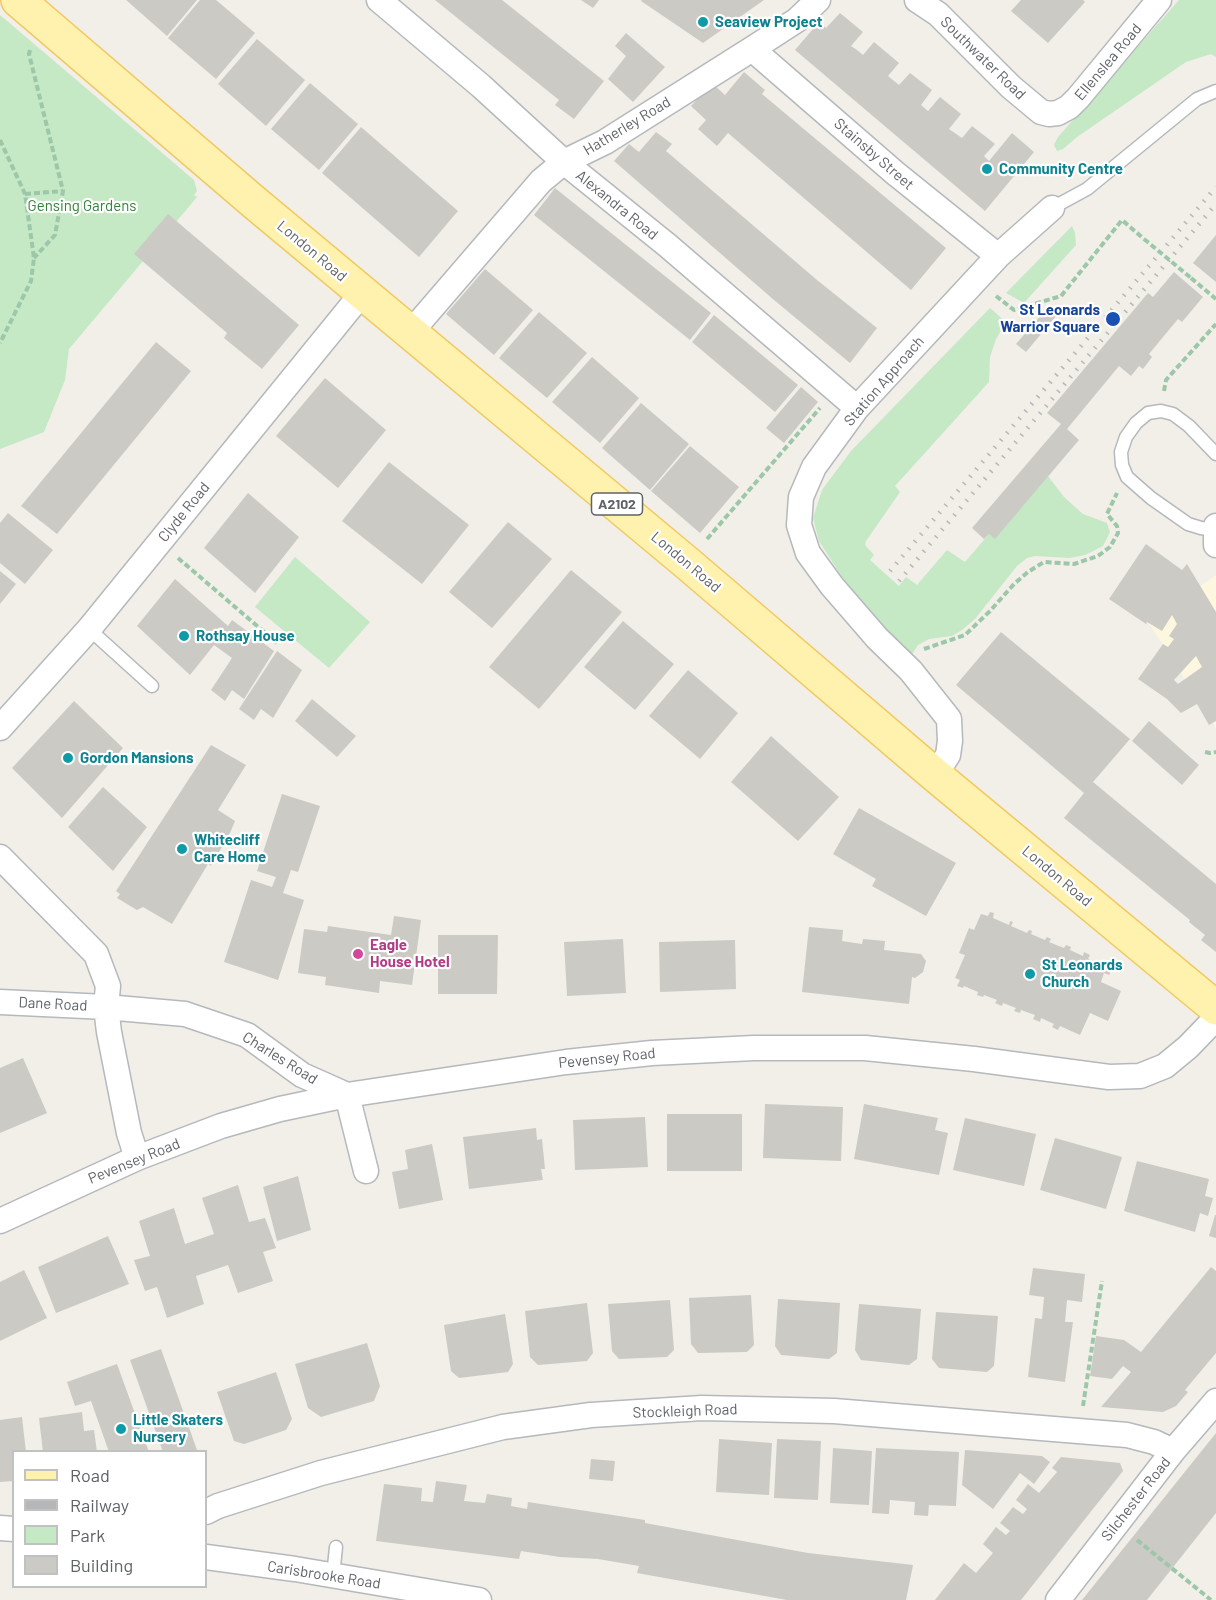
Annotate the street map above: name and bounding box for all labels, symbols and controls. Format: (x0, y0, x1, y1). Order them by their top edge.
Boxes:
place label: Seaview Project (715, 13, 823, 31)
street label: Southwater Road (937, 13, 1029, 103)
marker: Seaview Project (696, 15, 710, 29)
street label: Ellenslea Road (1071, 20, 1145, 104)
street label: Hatherley Road (580, 93, 674, 159)
street label: Stainsby Street (830, 114, 918, 194)
place label: Community Centre (999, 160, 1123, 178)
marker: Community Centre (980, 162, 994, 176)
street label: Alexandra Road (572, 166, 662, 244)
park label: Gensing Gardens (27, 197, 137, 215)
street label: London Road (274, 217, 350, 285)
place label: St Leonards Warrior Square (1000, 301, 1100, 336)
marker: St Leonards Warrior Square (1104, 310, 1122, 328)
street label: Station Approach (840, 332, 928, 430)
street label: Clyde Road (154, 479, 214, 545)
road number: A2102 (592, 493, 642, 515)
street label: London Road (648, 528, 724, 596)
place label: Rothsay House (196, 627, 295, 645)
marker: Rothsay House (177, 629, 191, 643)
place label: Gordon Mansions (80, 749, 193, 767)
marker: Gordon Mansions (61, 751, 75, 765)
place label: Whitecliff Care Home (194, 831, 266, 866)
marker: Whitecliff Care Home (175, 842, 189, 856)
street label: London Road (1019, 842, 1095, 910)
place label: Eagle House Hotel (370, 936, 450, 971)
marker: Eagle House Hotel (351, 947, 365, 961)
place label: St Leonards Church (1042, 956, 1122, 991)
marker: St Leonards Church (1023, 967, 1037, 981)
street label: Dane Road (18, 993, 88, 1015)
street label: Charles Road (239, 1028, 321, 1088)
street label: Pevensey Road (558, 1044, 656, 1072)
street label: Pevensey Road (85, 1134, 183, 1188)
street label: Stockleigh Road (632, 1400, 738, 1422)
place label: Little Skaters Nursery (133, 1411, 223, 1446)
marker: Little Skaters Nursery (114, 1422, 128, 1436)
legend (12, 1450, 207, 1588)
street label: Silchester Road (1098, 1453, 1174, 1545)
text: Road (70, 1464, 110, 1486)
text: Railway (70, 1494, 129, 1516)
text: Park (70, 1524, 105, 1546)
text: Building (70, 1554, 133, 1576)
street label: Carisbrooke Road (266, 1557, 382, 1593)

